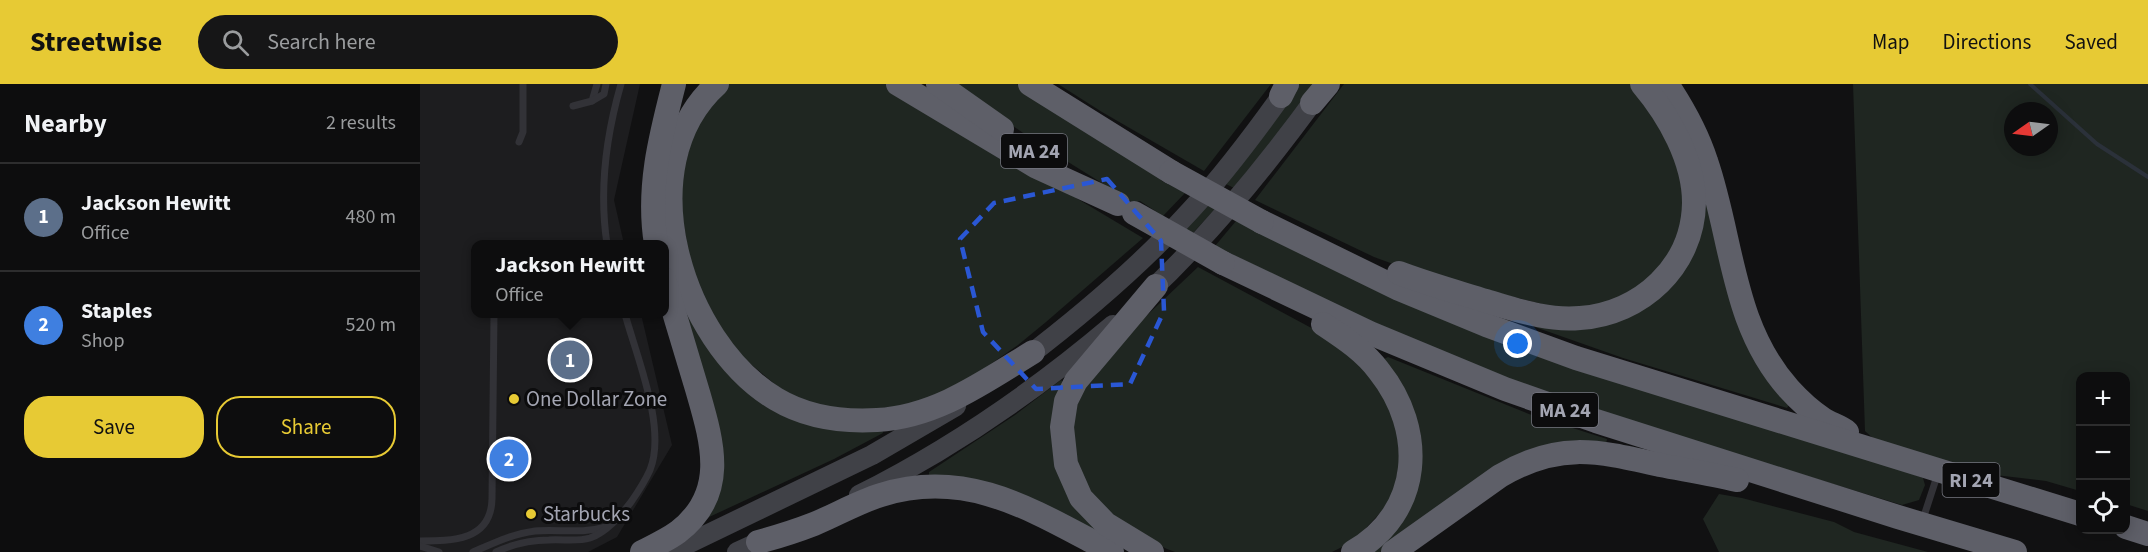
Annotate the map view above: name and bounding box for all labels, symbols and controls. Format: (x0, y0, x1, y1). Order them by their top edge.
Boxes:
search box (198, 15, 618, 69)
text: Streetwise (30, 22, 162, 62)
icon: search (219, 26, 252, 59)
text: Search here (267, 26, 376, 58)
text: Map (1872, 27, 1910, 57)
text: Directions (1943, 27, 2031, 57)
text: Saved (2064, 27, 2118, 57)
north arrow (2004, 102, 2058, 156)
text: Nearby (24, 105, 107, 142)
text: 2 results (326, 109, 396, 137)
road number: MA 24 (1001, 134, 1067, 168)
text: Jackson Hewitt (81, 187, 231, 219)
text: 1 (38, 203, 49, 231)
text: 480 m (346, 203, 396, 231)
text: Office (81, 219, 129, 247)
popup (471, 240, 669, 318)
text: Jackson Hewitt (495, 249, 645, 281)
text: Office (495, 281, 543, 309)
text: Staples (81, 295, 152, 327)
text: 2 (38, 311, 49, 339)
text: 520 m (346, 311, 396, 339)
text: Shop (81, 327, 125, 355)
your location (1503, 329, 1532, 358)
pin: 1 (550, 338, 590, 382)
map controls (2076, 372, 2130, 534)
button: + (2076, 372, 2130, 426)
place label: One Dollar Zone (526, 384, 667, 414)
marker: One Dollar Zone (507, 392, 521, 406)
road number: MA 24 (1532, 393, 1598, 427)
button: Save (24, 396, 204, 458)
button: Share (216, 396, 396, 458)
button: − (2076, 426, 2130, 480)
pin: 2 (490, 436, 529, 482)
road number: RI 24 (1942, 463, 2000, 497)
button: locate (2076, 480, 2130, 534)
place label: Starbucks (543, 499, 630, 529)
marker: Starbucks (524, 507, 538, 521)

